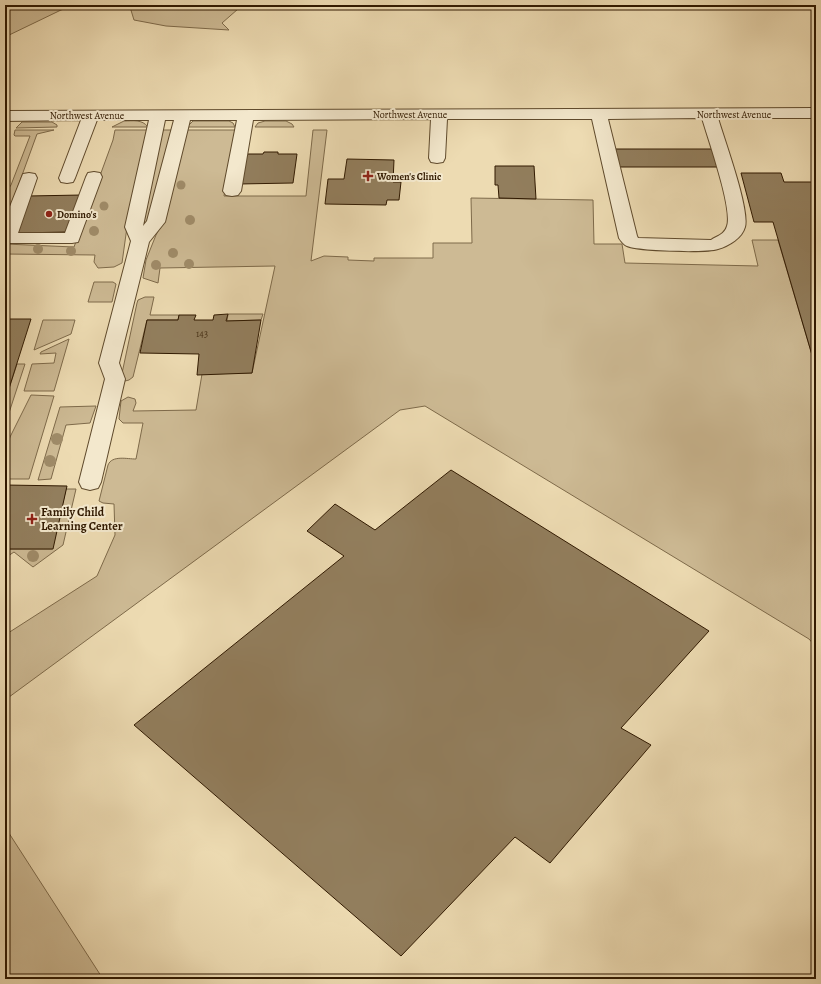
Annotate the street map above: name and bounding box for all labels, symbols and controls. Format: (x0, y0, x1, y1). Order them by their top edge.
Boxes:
street label: Northwest Avenue (373, 108, 448, 121)
street label: Northwest Avenue (697, 108, 772, 121)
street label: Northwest Avenue (50, 109, 125, 122)
marker: Women's Clinic (362, 170, 374, 182)
place label: Women's Clinic (376, 170, 441, 183)
place label: Domino's (57, 208, 97, 221)
marker: Domino's (44, 209, 54, 219)
house number: 143 (196, 327, 208, 340)
place label: Family Child Learning Center (41, 504, 123, 534)
marker: Family Child Learning Center (26, 513, 38, 525)

